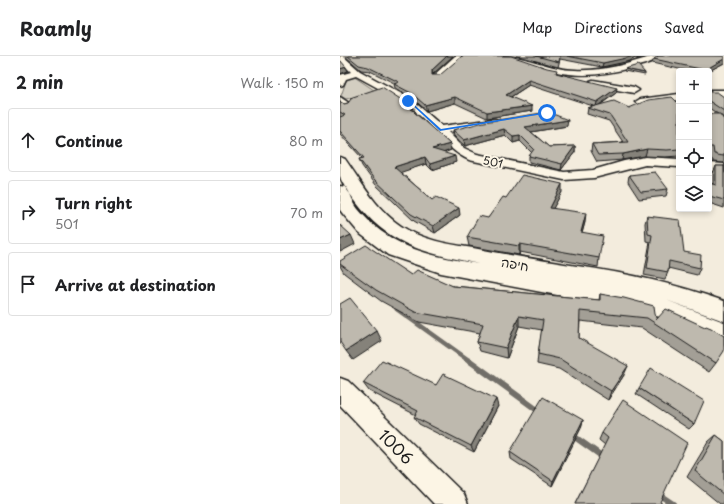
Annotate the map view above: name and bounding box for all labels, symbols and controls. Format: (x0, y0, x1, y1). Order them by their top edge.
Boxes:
text: Roamly (20, 14, 92, 42)
text: Map (522, 17, 552, 38)
text: Directions (574, 17, 642, 38)
text: Saved (664, 17, 704, 38)
map controls (676, 68, 712, 212)
button: + (676, 68, 712, 104)
text: 2 min (16, 69, 63, 95)
text: Walk · 150 m (240, 73, 324, 92)
route end (399, 92, 417, 110)
route start (538, 104, 556, 122)
button: − (676, 104, 712, 140)
icon: ahead (17, 129, 39, 151)
text: Continue (55, 129, 123, 152)
text: 80 m (289, 131, 323, 150)
button: locate (676, 140, 712, 176)
street label: 501 (481, 151, 505, 172)
button: layers (676, 176, 712, 212)
text: Turn right (55, 191, 132, 214)
icon: right (17, 201, 39, 223)
text: 70 m (290, 203, 323, 222)
text: 501 (55, 214, 79, 233)
street label: חיפה (500, 252, 530, 275)
icon: arrive (17, 273, 39, 295)
text: Arrive at destination (55, 273, 216, 296)
street label: 1006 (374, 423, 420, 469)

